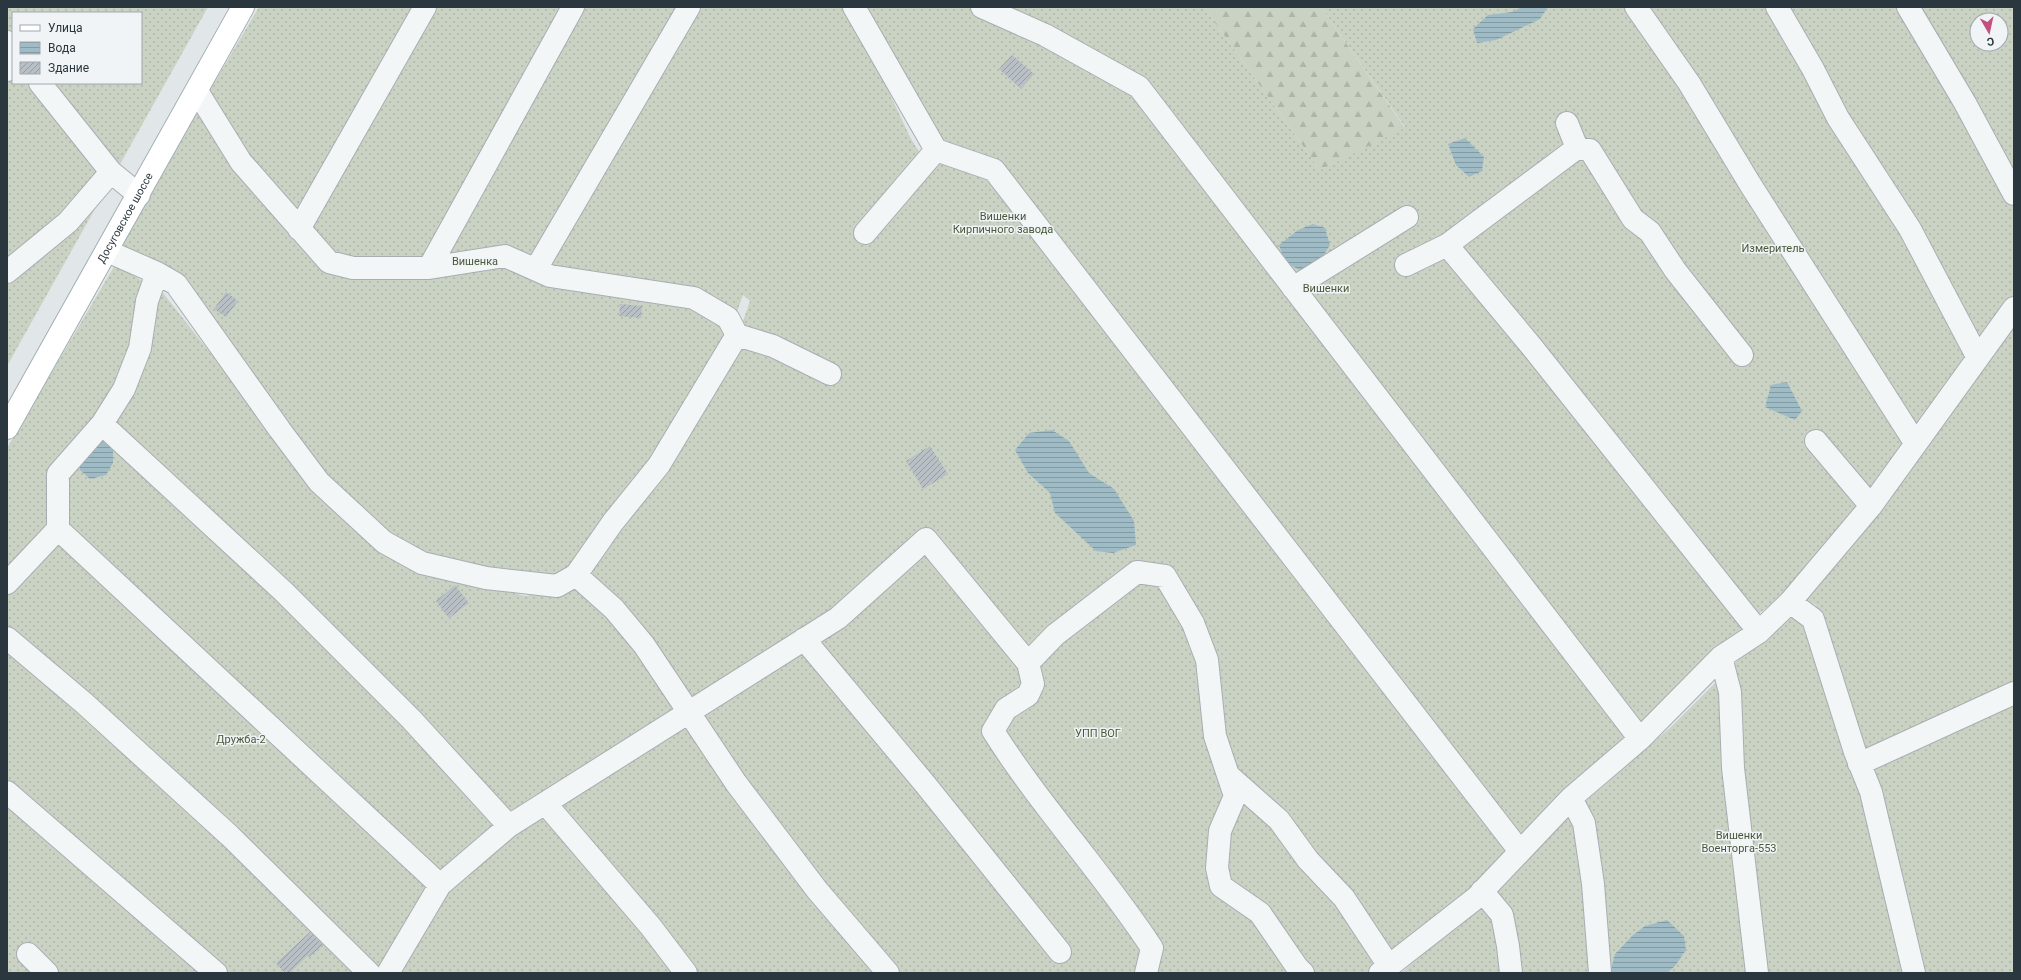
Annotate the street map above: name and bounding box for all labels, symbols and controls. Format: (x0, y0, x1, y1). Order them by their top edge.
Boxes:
legend (12, 12, 142, 84)
north arrow (1969, 12, 2009, 52)
text: Улица (48, 21, 83, 35)
text: С (1986, 34, 1995, 48)
text: Вода (48, 41, 76, 55)
text: Здание (48, 61, 89, 75)
street label: Досуговское шоссе (95, 170, 156, 266)
park label: Вишенки Кирпичного завода (953, 210, 1053, 236)
park label: Измеритель (1742, 242, 1805, 255)
park label: Вишенка (452, 255, 498, 268)
park label: Вишенки (1303, 282, 1349, 295)
park label: УПП ВОГ (1075, 727, 1121, 740)
park label: Дружба-2 (216, 733, 266, 746)
park label: Вишенки Военторга-553 (1701, 829, 1777, 855)

